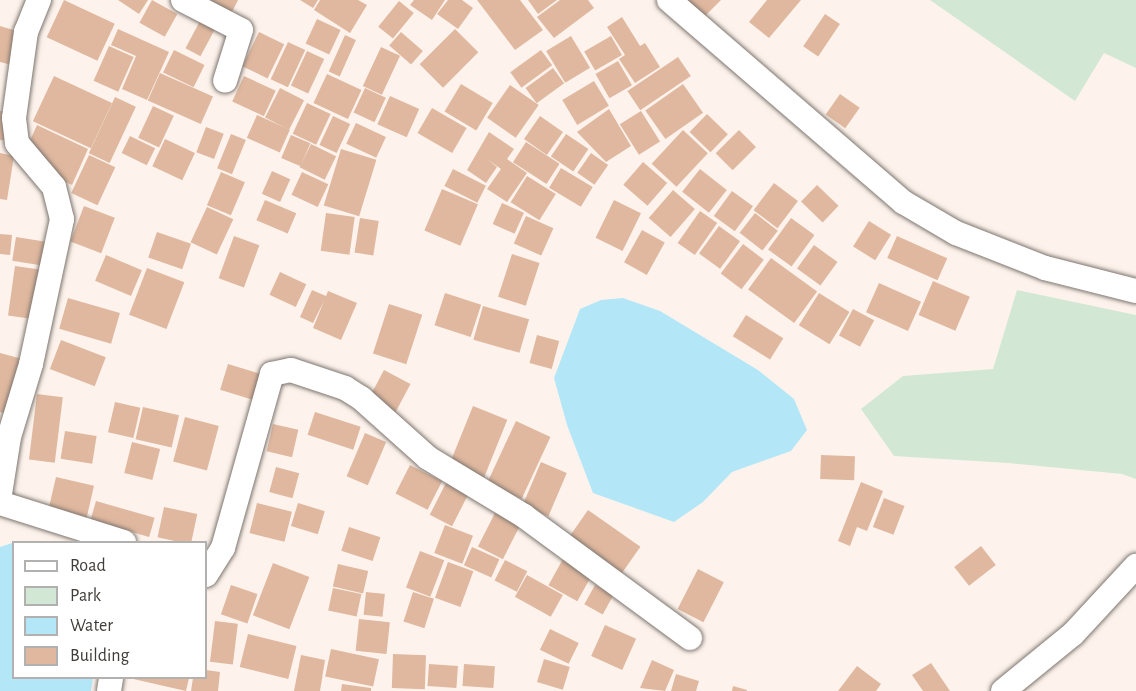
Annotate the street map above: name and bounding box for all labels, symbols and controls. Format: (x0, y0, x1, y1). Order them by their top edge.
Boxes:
legend (12, 541, 207, 679)
text: Road (70, 557, 106, 575)
text: Park (70, 587, 101, 605)
text: Water (70, 617, 113, 635)
text: Building (70, 647, 129, 665)

